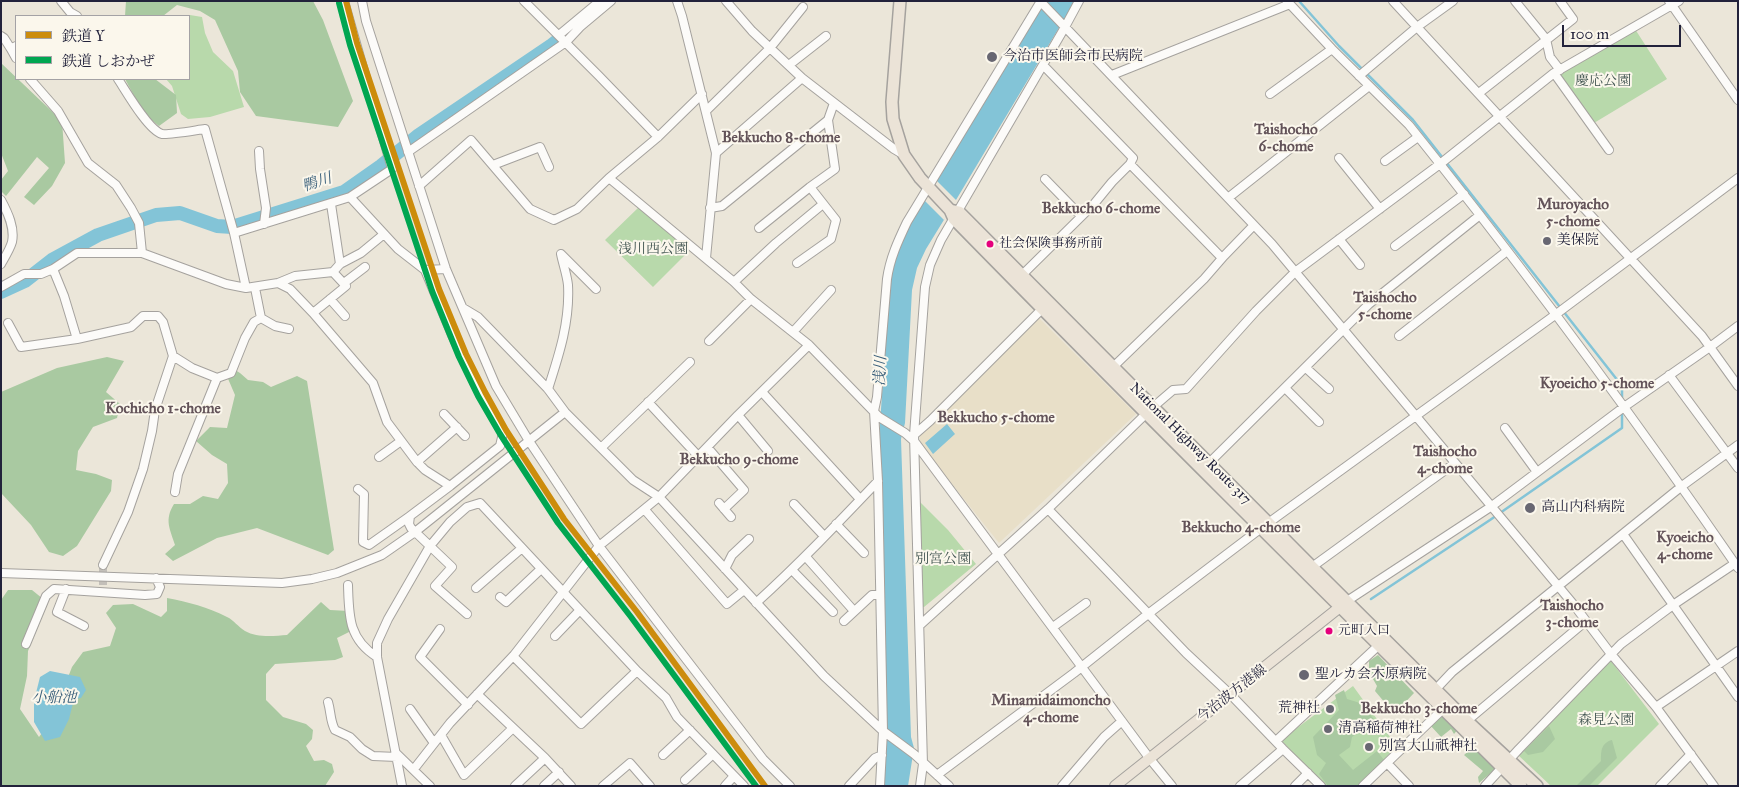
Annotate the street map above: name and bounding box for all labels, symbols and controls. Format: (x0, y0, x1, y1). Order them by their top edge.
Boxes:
legend (15, 15, 190, 80)
scale bar (1564, 15, 1683, 47)
text: 100 m (1570, 25, 1609, 43)
text: 鉄道 Y (62, 27, 105, 45)
place label: 今治市医師会市民病院 (1003, 49, 1143, 65)
marker: 今治市医師会市民病院 (985, 50, 999, 64)
text: 鉄道 しおかぜ (62, 52, 155, 70)
park label: 慶応公園 (1575, 74, 1631, 90)
district label: Taishocho 6-chome (1254, 121, 1318, 156)
district label: Bekkucho 8-chome (722, 129, 840, 147)
water label: 鴨川 (300, 170, 334, 196)
district label: Muroyacho 5-chome (1537, 196, 1609, 231)
district label: Bekkucho 6-chome (1042, 200, 1160, 218)
place label: 美保院 (1557, 233, 1599, 249)
marker: 美保院 (1541, 235, 1553, 247)
place label: 社会保険事務所前 (999, 236, 1103, 252)
marker: 社会保険事務所前 (985, 239, 995, 249)
park label: 浅川西公園 (618, 242, 688, 258)
district label: Taishocho 5-chome (1353, 289, 1417, 324)
water label: 浅川 (871, 356, 891, 386)
district label: Kyoeicho 5-chome (1540, 375, 1654, 393)
street label: National Highway Route 317 (1126, 380, 1254, 508)
district label: Kochicho 1-chome (105, 400, 221, 418)
district label: Bekkucho 5-chome (937, 409, 1055, 427)
district label: Taishocho 4-chome (1413, 443, 1477, 478)
district label: Bekkucho 9-chome (680, 451, 798, 469)
place label: 高山内科病院 (1541, 500, 1625, 516)
marker: 高山内科病院 (1523, 501, 1537, 515)
district label: Bekkucho 4-chome (1181, 519, 1301, 537)
district label: Kyoeicho 4-chome (1656, 529, 1714, 564)
park label: 別宮公園 (915, 552, 971, 568)
district label: Taishocho 3-chome (1540, 597, 1604, 632)
place label: 元町入口 (1338, 623, 1390, 639)
marker: 元町入口 (1324, 626, 1334, 636)
street label: 今治波方港線 (1194, 662, 1270, 726)
place label: 聖ルカ会木原病院 (1315, 667, 1427, 683)
marker: 聖ルカ会木原病院 (1297, 668, 1311, 682)
water label: 小船池 (32, 689, 76, 707)
district label: Minamidaimoncho 4-chome (991, 692, 1111, 727)
district label: Bekkucho 3-chome (1361, 700, 1477, 718)
place label: 荒神社 (1278, 701, 1320, 717)
marker: 荒神社 (1324, 703, 1336, 715)
park label: 森見公園 (1578, 713, 1634, 729)
place label: 清高稲荷神社 (1338, 721, 1422, 737)
marker: 清高稲荷神社 (1322, 723, 1334, 735)
place label: 別宮大山祇神社 (1379, 739, 1477, 755)
marker: 別宮大山祇神社 (1363, 741, 1375, 753)

